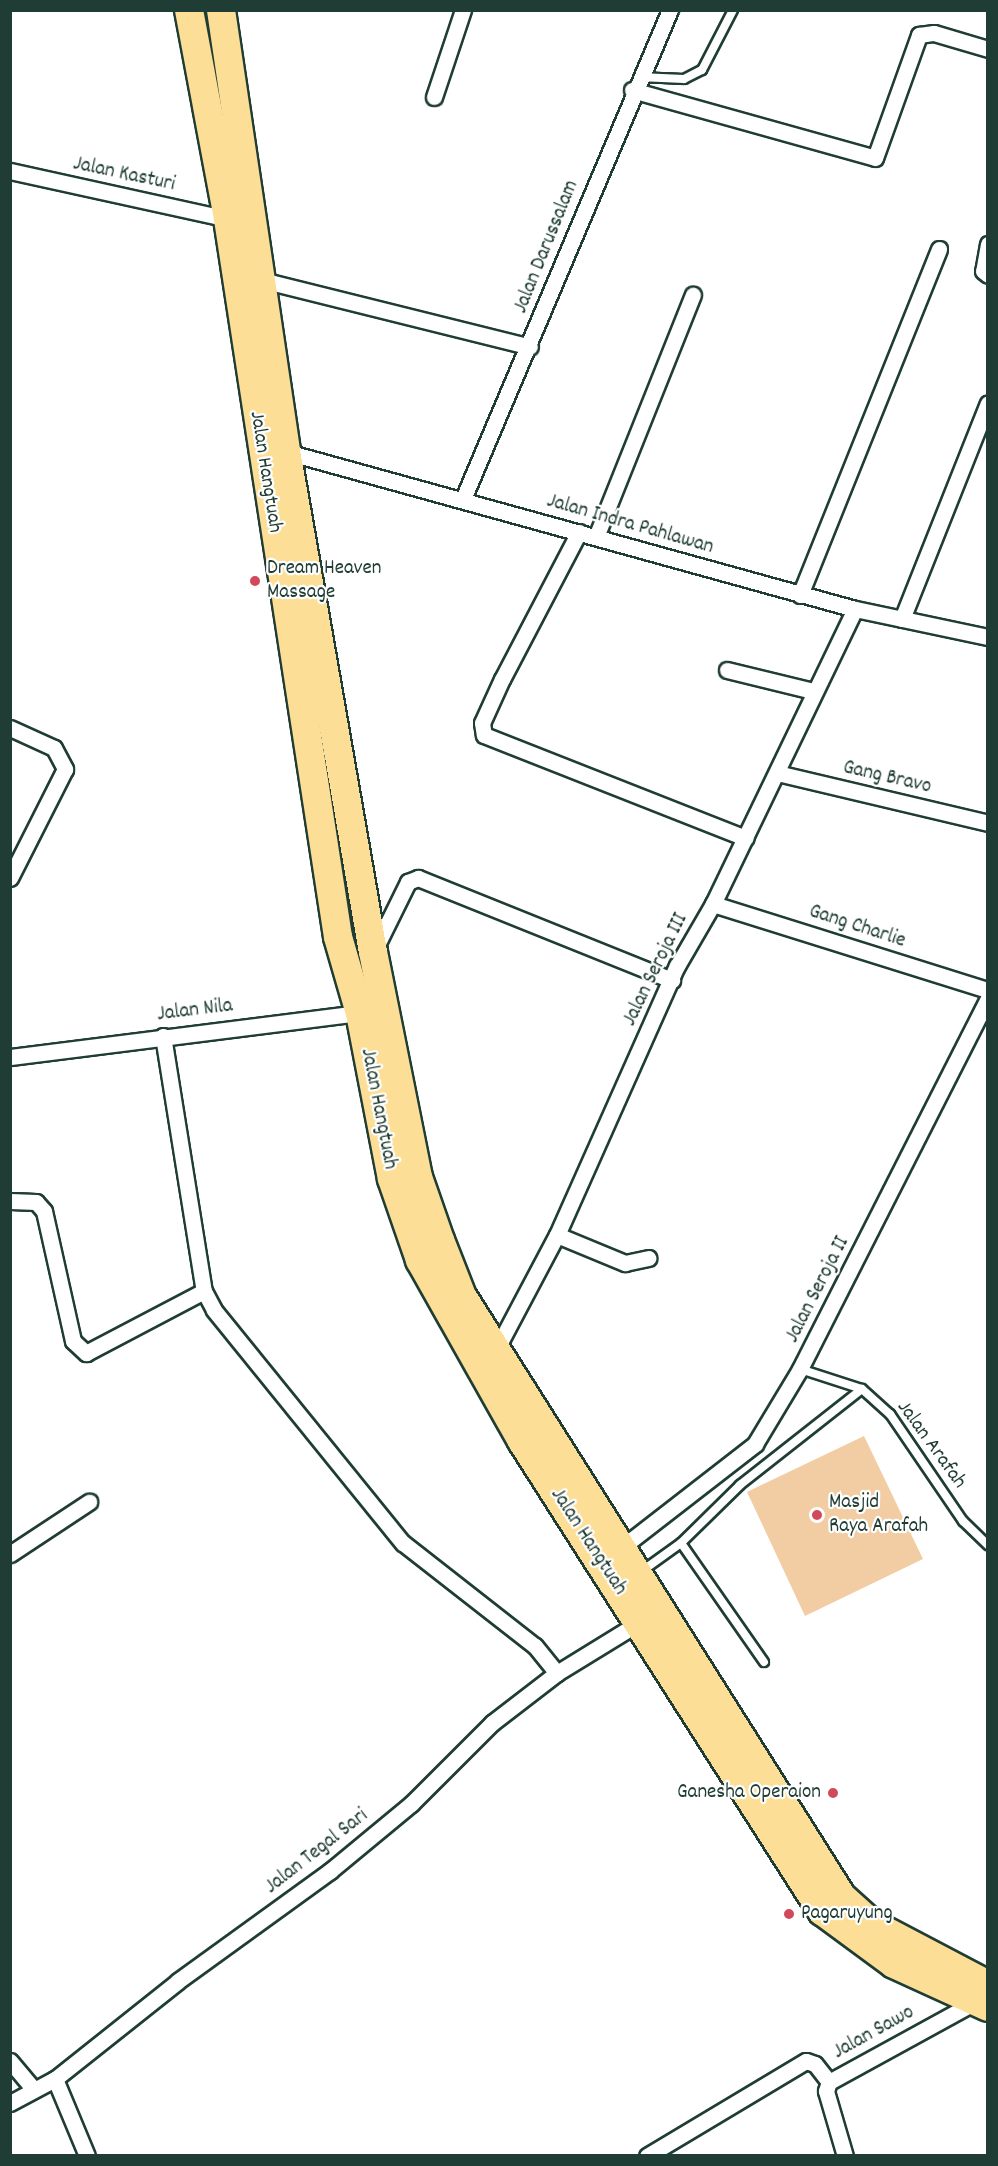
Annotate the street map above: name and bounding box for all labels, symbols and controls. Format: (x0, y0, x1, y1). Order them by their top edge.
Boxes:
street label: Jalan Kasturi (71, 152, 177, 198)
street label: Jalan Darussalam (509, 177, 585, 317)
street label: Jalan Hangtuah (243, 409, 287, 535)
street label: Jalan Indra Pahlawan (544, 489, 716, 561)
place label: Dream Heaven Massage (267, 556, 381, 606)
marker: Dream Heaven Massage (248, 574, 262, 588)
street label: Gang Bravo (840, 756, 934, 800)
street label: Gang Charlie (806, 900, 908, 954)
street label: Jalan Seroja III (618, 910, 694, 1030)
street label: Jalan Nila (156, 994, 234, 1028)
street label: Jalan Hangtuah (354, 1046, 402, 1172)
street label: Jalan Seroja II (781, 1233, 855, 1347)
street label: Jalan Arafah (891, 1396, 971, 1494)
street label: Jalan Hangtuah (544, 1484, 632, 1600)
place label: Masjid Raya Arafah (829, 1490, 928, 1540)
marker: Masjid Raya Arafah (810, 1508, 824, 1522)
place label: Ganesha Operaion (677, 1780, 821, 1806)
marker: Ganesha Operaion (826, 1786, 840, 1800)
street label: Jalan Tegal Sari (260, 1804, 374, 1900)
place label: Pagaruyung (801, 1901, 893, 1927)
marker: Pagaruyung (782, 1907, 796, 1921)
street label: Jalan Sawo (829, 2000, 919, 2066)

